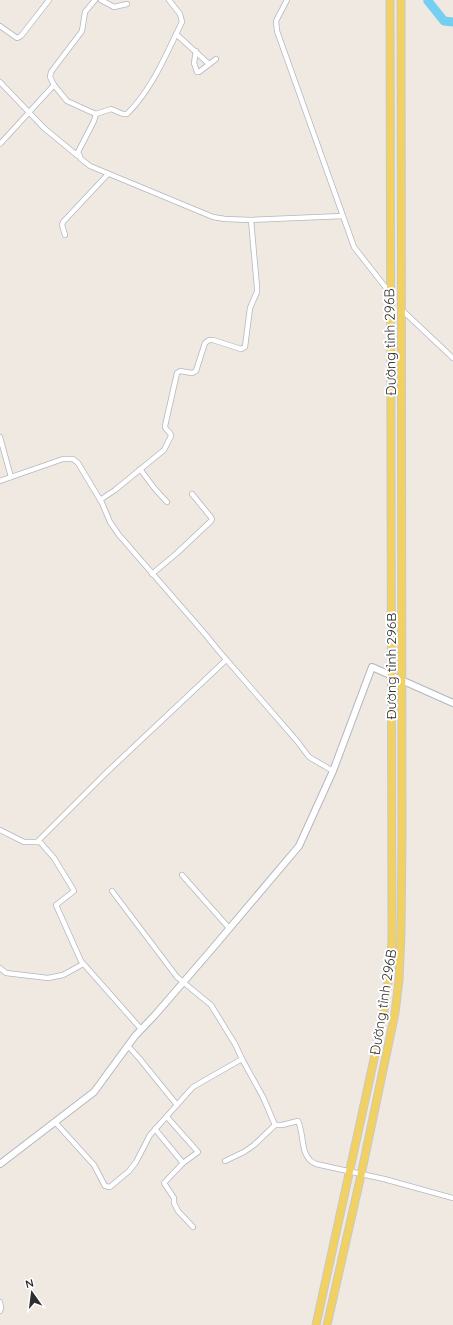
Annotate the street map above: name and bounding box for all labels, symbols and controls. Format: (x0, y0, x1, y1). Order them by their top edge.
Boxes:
street label: Đường tỉnh 296B (380, 288, 400, 396)
street label: Đường tỉnh 296B (382, 613, 400, 719)
street label: Đường tỉnh 296B (366, 948, 400, 1056)
north arrow (12, 1273, 52, 1313)
text: N (24, 1276, 35, 1291)

